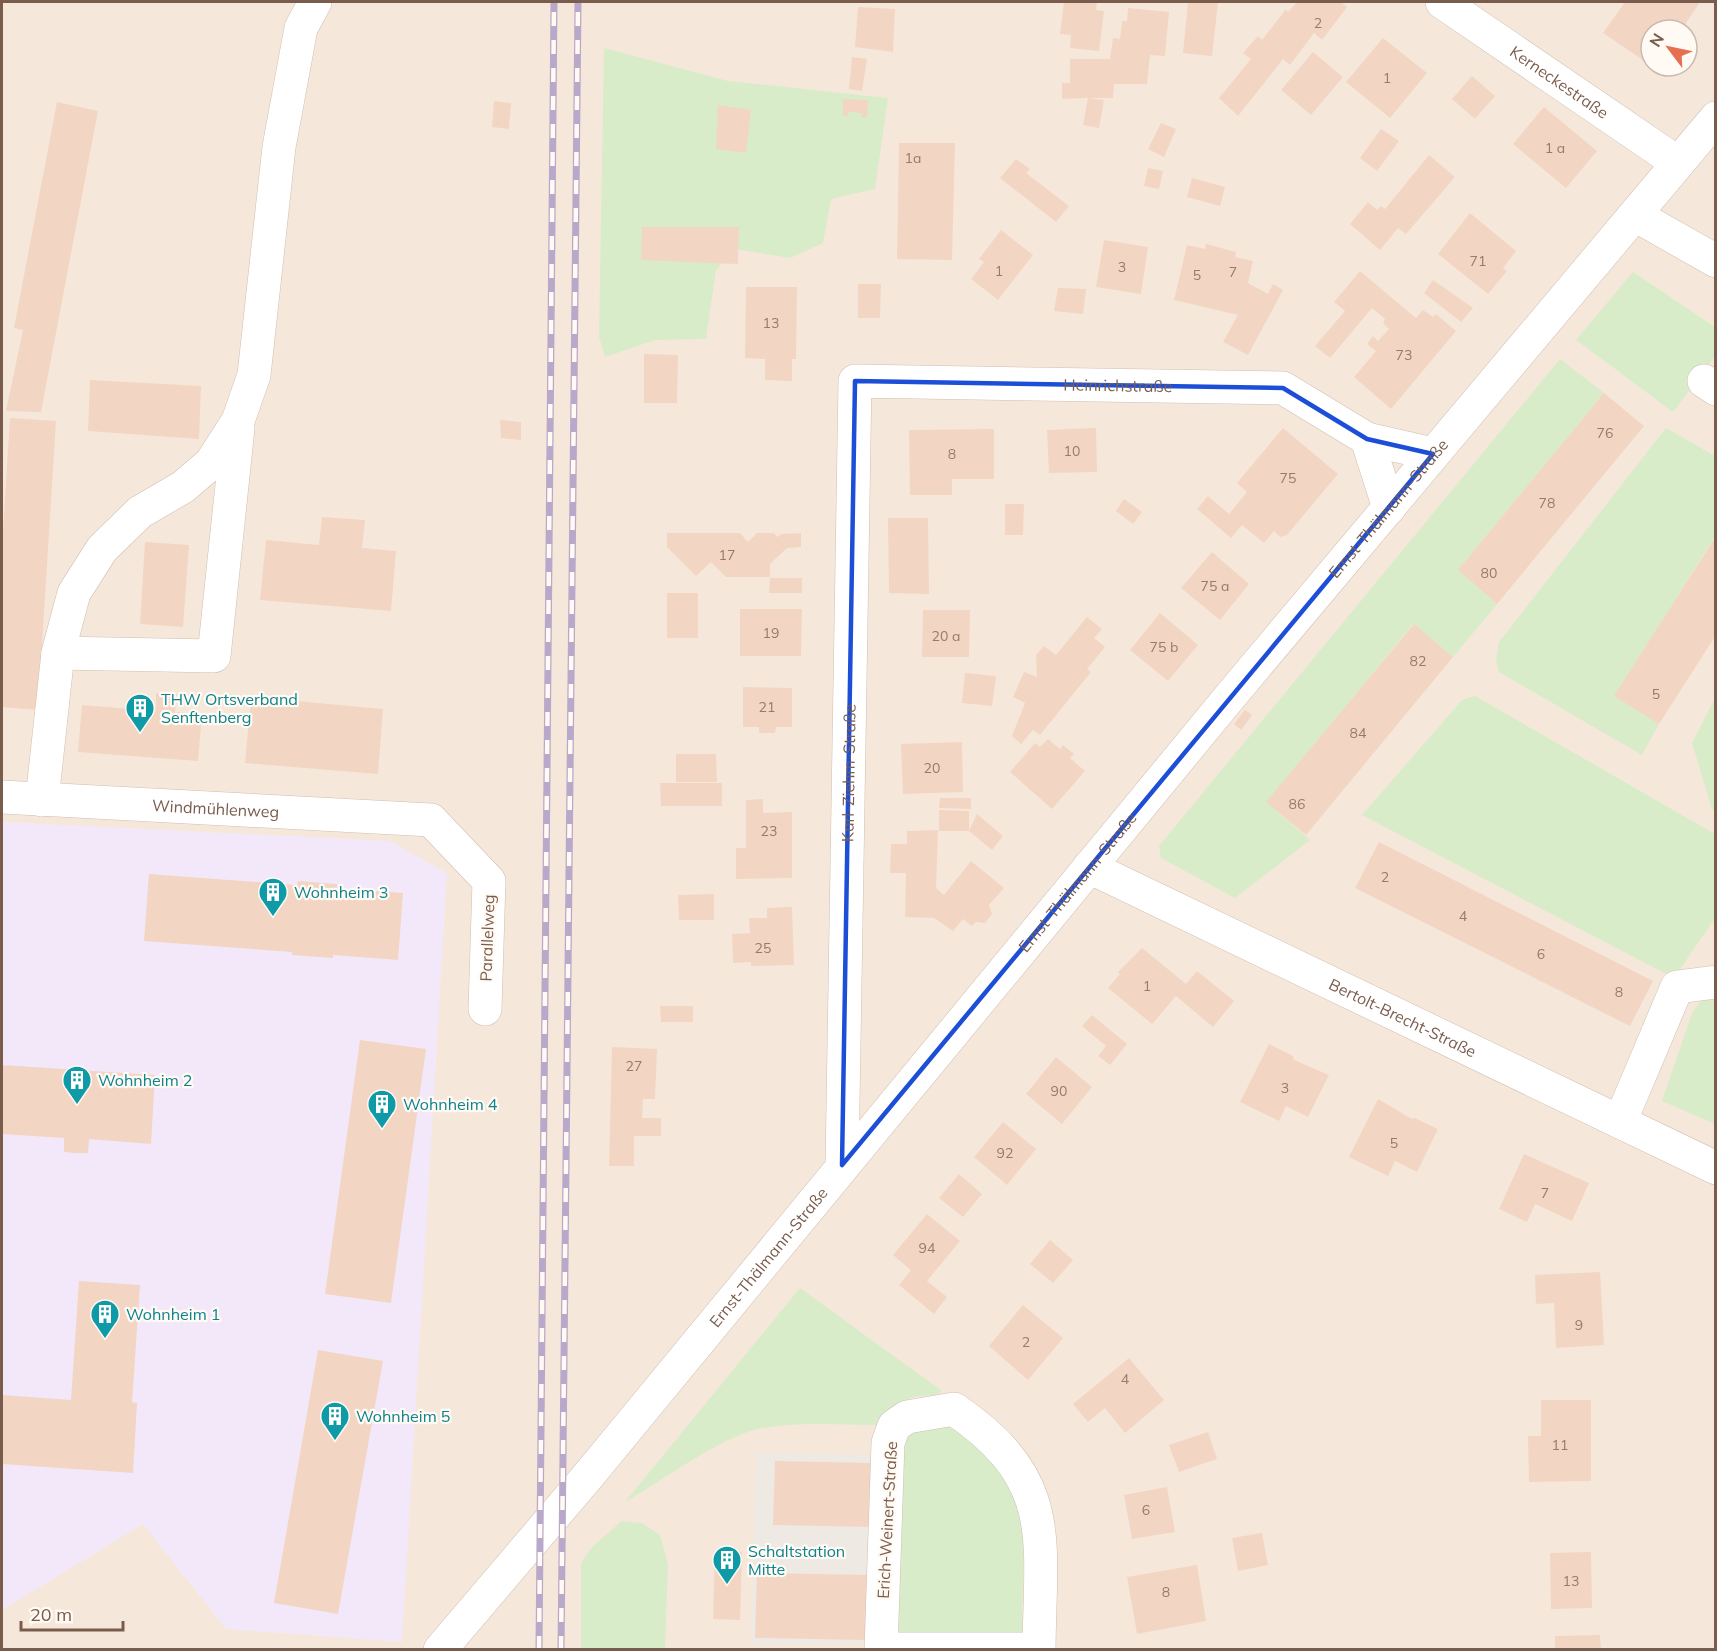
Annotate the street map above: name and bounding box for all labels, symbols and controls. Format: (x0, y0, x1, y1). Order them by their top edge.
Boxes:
house number: 2 (1314, 14, 1322, 32)
north arrow (1639, 18, 1699, 78)
text: N (1645, 30, 1668, 50)
street label: Kerneckestraße (1506, 41, 1612, 123)
house number: 1 (1383, 69, 1391, 87)
house number: 1 a (1545, 139, 1565, 157)
house number: 1a (905, 149, 921, 167)
house number: 71 (1470, 252, 1486, 270)
house number: 3 (1118, 258, 1126, 276)
house number: 1 (995, 262, 1003, 280)
house number: 7 (1229, 263, 1237, 281)
house number: 5 (1193, 266, 1201, 284)
house number: 13 (763, 314, 779, 332)
house number: 73 (1396, 346, 1412, 364)
street label: Heinrichstraße (1063, 374, 1172, 396)
house number: 76 (1597, 424, 1613, 442)
street label: Ernst-Thälmann-Straße (1324, 435, 1452, 582)
house number: 10 (1064, 442, 1080, 460)
house number: 8 (948, 445, 956, 463)
house number: 75 (1280, 469, 1296, 487)
house number: 78 (1539, 494, 1555, 512)
house number: 17 (719, 546, 735, 564)
house number: 80 (1481, 564, 1497, 582)
house number: 75 a (1201, 577, 1229, 595)
house number: 19 (763, 624, 779, 642)
house number: 20 a (932, 627, 960, 645)
house number: 75 b (1150, 638, 1178, 656)
house number: 82 (1410, 652, 1426, 670)
house number: 5 (1652, 685, 1660, 703)
place label: THW Ortsverband Senftenberg (161, 689, 298, 727)
building icon: THW Ortsverband Senftenberg (124, 692, 156, 734)
house number: 21 (759, 698, 775, 716)
street label: Karl-Ziehm-Straße (837, 704, 860, 842)
house number: 84 (1350, 724, 1367, 742)
house number: 20 (924, 759, 940, 777)
street label: Windmühlenweg (152, 795, 280, 822)
house number: 86 (1289, 795, 1305, 813)
street label: Ernst-Thälmann-Straße (1014, 808, 1141, 956)
house number: 23 (761, 822, 777, 840)
house number: 2 (1381, 868, 1389, 886)
building icon: Wohnheim 3 (257, 876, 289, 918)
place label: Wohnheim 3 (294, 882, 388, 902)
street label: Parallelweg (475, 894, 499, 982)
house number: 4 (1459, 907, 1468, 925)
house number: 25 (755, 939, 771, 957)
house number: 6 (1537, 945, 1545, 963)
street label: Bertolt-Brecht-Straße (1326, 974, 1480, 1061)
house number: 1 (1143, 977, 1151, 995)
house number: 8 (1615, 983, 1623, 1001)
house number: 27 (626, 1057, 642, 1075)
building icon: Wohnheim 2 (61, 1064, 93, 1106)
place label: Wohnheim 2 (98, 1070, 192, 1090)
house number: 3 (1281, 1079, 1289, 1097)
house number: 90 (1051, 1082, 1067, 1100)
building icon: Wohnheim 4 (366, 1088, 398, 1130)
place label: Wohnheim 4 (403, 1094, 498, 1114)
house number: 5 (1390, 1134, 1398, 1152)
house number: 92 (997, 1144, 1013, 1162)
street label: Ernst-Thälmann-Straße (705, 1183, 832, 1331)
house number: 7 (1541, 1184, 1549, 1202)
house number: 94 (919, 1239, 936, 1257)
building icon: Wohnheim 1 (89, 1298, 121, 1340)
place label: Wohnheim 1 (126, 1304, 220, 1324)
house number: 9 (1575, 1316, 1583, 1334)
house number: 2 (1022, 1333, 1030, 1351)
house number: 4 (1121, 1370, 1130, 1388)
building icon: Wohnheim 5 (319, 1400, 351, 1442)
place label: Wohnheim 5 (356, 1406, 450, 1426)
house number: 11 (1552, 1436, 1568, 1454)
street label: Erich-Weinert-Straße (873, 1441, 901, 1599)
house number: 6 (1142, 1501, 1150, 1519)
place label: Schaltstation Mitte (748, 1541, 845, 1579)
building icon: Schaltstation Mitte (711, 1544, 743, 1586)
house number: 13 (1563, 1572, 1579, 1590)
house number: 8 (1162, 1583, 1170, 1601)
scale bar (21, 1594, 123, 1632)
text: 20 m (30, 1603, 72, 1626)

